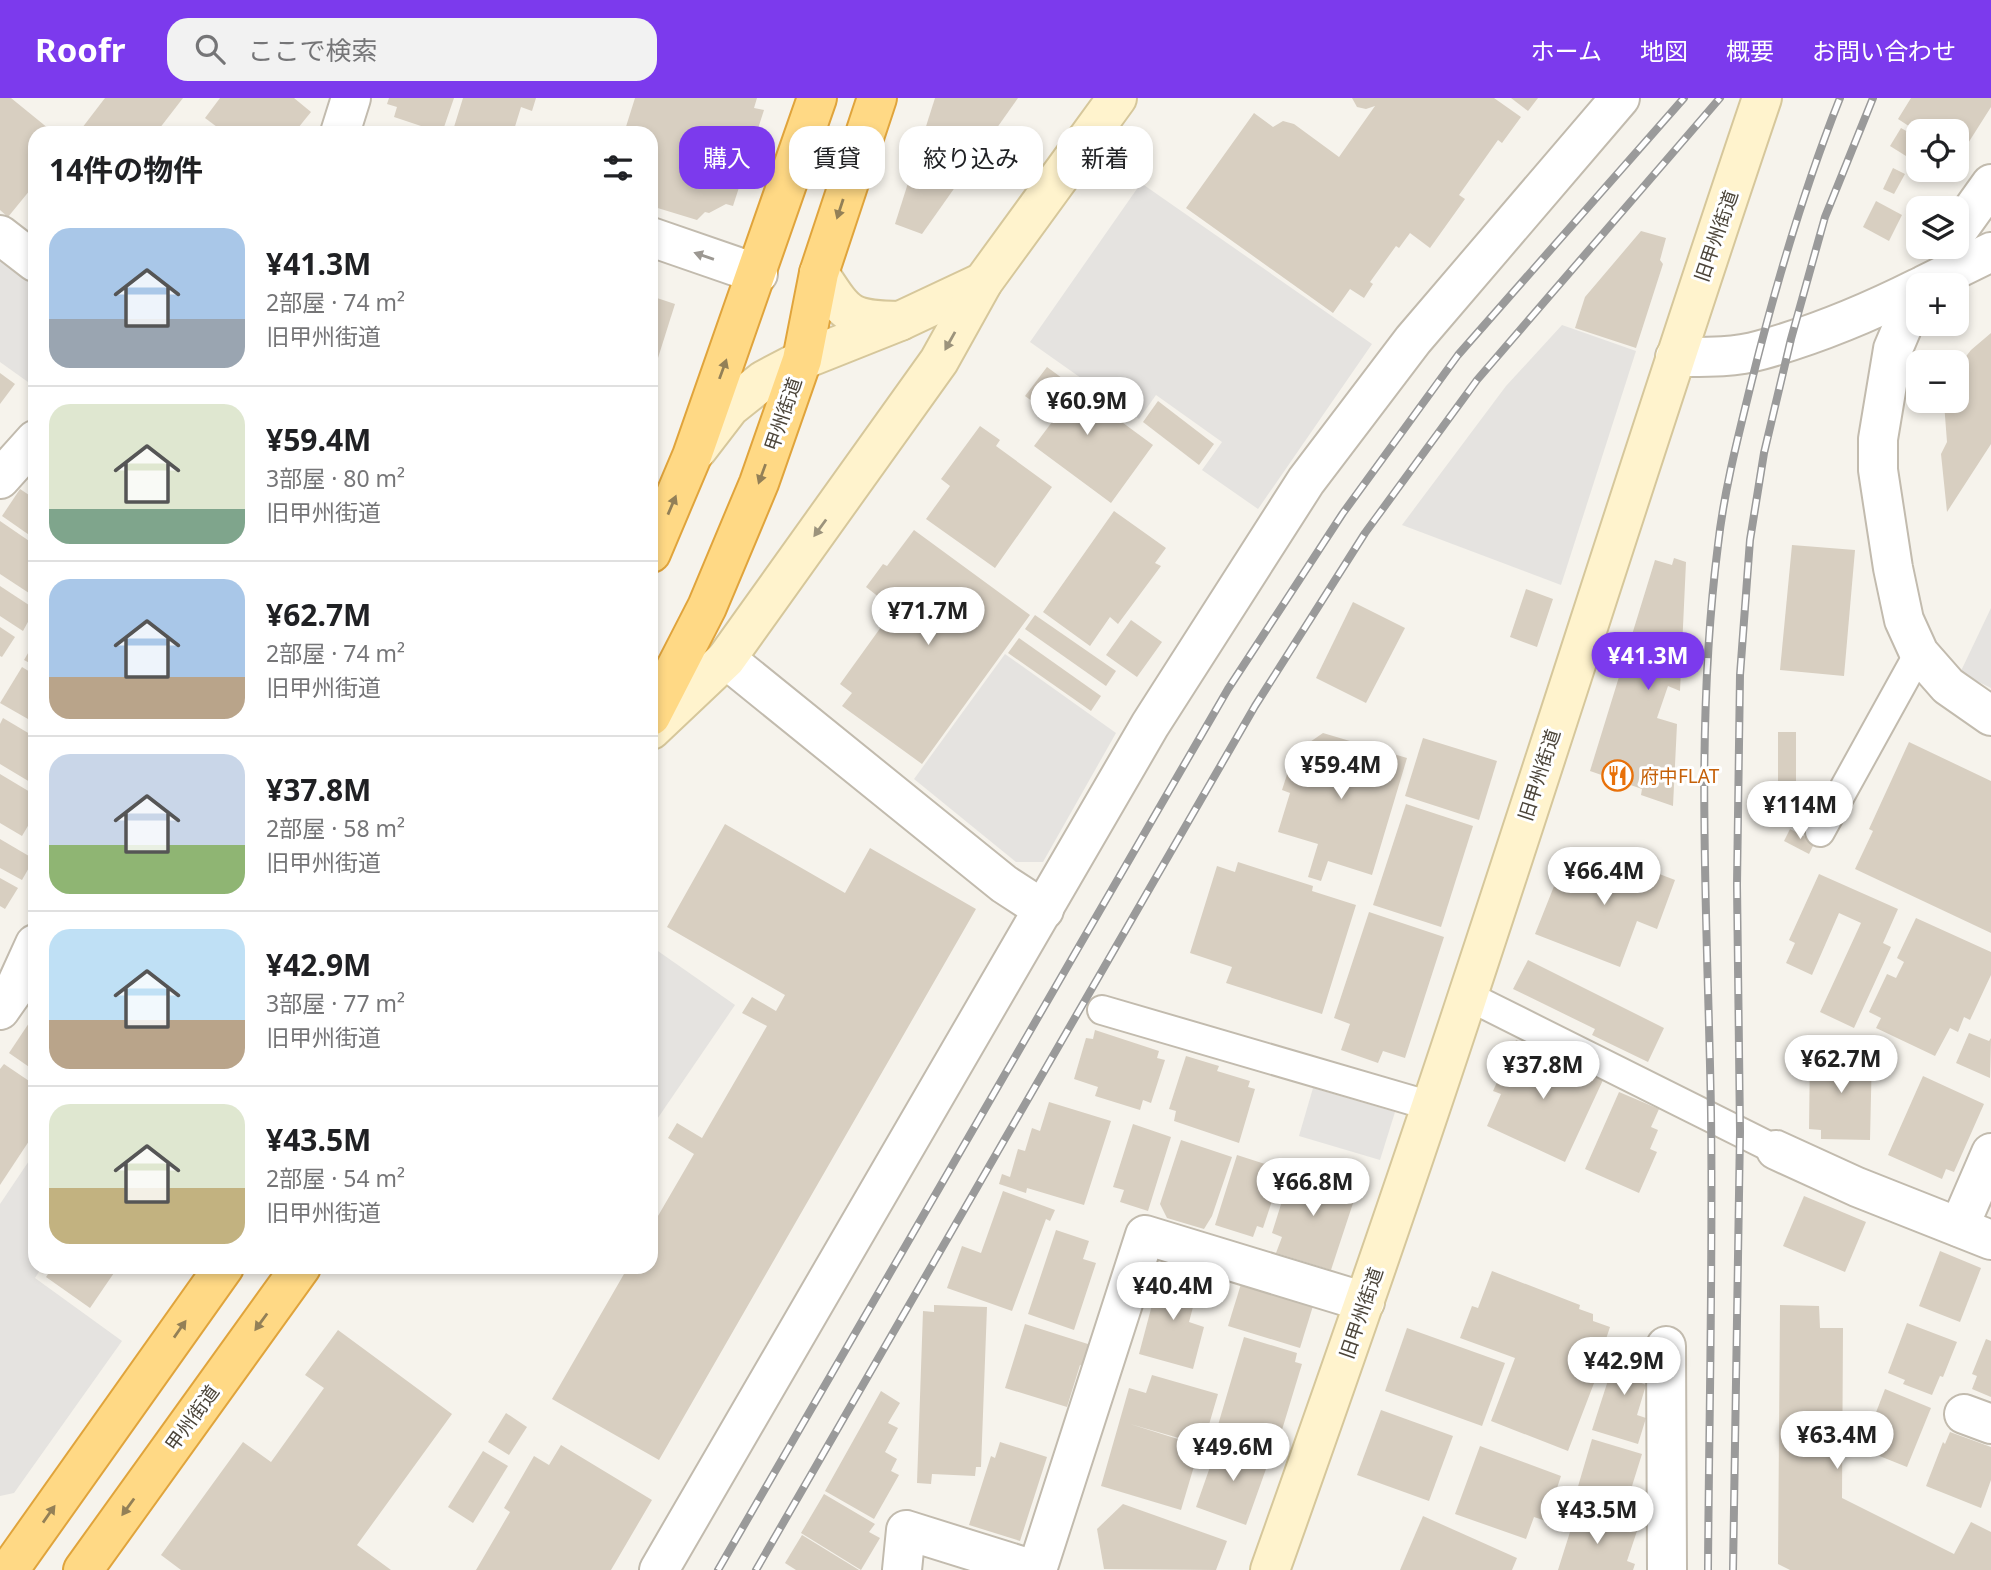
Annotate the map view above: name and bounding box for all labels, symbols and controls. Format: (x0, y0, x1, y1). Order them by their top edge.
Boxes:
search box (167, 18, 657, 81)
text: Roofr (35, 27, 125, 72)
icon: search (191, 30, 229, 68)
text: ここで検索 (247, 32, 377, 68)
text: ホーム (1531, 34, 1602, 67)
text: 地図 (1640, 34, 1688, 67)
text: 概要 (1726, 34, 1774, 67)
text: お問い合わせ (1812, 34, 1956, 67)
map controls (1906, 119, 1969, 413)
button: locate (1906, 119, 1969, 182)
chip: 購入 (679, 126, 775, 189)
chip: 賃貸 (789, 126, 885, 189)
chip: 絞り込み (899, 126, 1043, 189)
chip: 新着 (1057, 126, 1153, 189)
text: 14件の物件 (49, 149, 203, 190)
icon: filters (599, 149, 637, 187)
street label: 旧甲州街道 (1688, 187, 1744, 285)
button: layers (1906, 196, 1969, 259)
one-way arrow (834, 199, 845, 220)
text: ¥41.3M (266, 243, 371, 284)
one-way arrow (694, 250, 715, 260)
icon: home (105, 256, 189, 340)
button: + (1906, 273, 1969, 336)
text: 2部屋 · 74 m² (266, 286, 405, 318)
text: 旧甲州街道 (266, 320, 381, 352)
one-way arrow (944, 331, 956, 351)
button: − (1906, 350, 1969, 413)
one-way arrow (718, 359, 729, 380)
street label: 甲州街道 (758, 374, 808, 454)
pin: ¥60.9M (1030, 378, 1144, 437)
text: ¥60.9M (1047, 384, 1127, 416)
text: ¥59.4M (266, 419, 371, 460)
icon: home (105, 432, 189, 516)
text: 3部屋 · 80 m² (266, 462, 405, 494)
one-way arrow (756, 463, 767, 484)
one-way arrow (666, 494, 677, 515)
text: 旧甲州街道 (266, 496, 381, 528)
one-way arrow (813, 519, 827, 537)
pin: ¥71.7M (871, 588, 985, 647)
text: ¥62.7M (266, 594, 371, 635)
text: ¥71.7M (888, 594, 968, 626)
icon: home (105, 607, 189, 691)
pin: ¥41.3M (1591, 632, 1705, 692)
text: 2部屋 · 74 m² (266, 637, 405, 669)
text: ¥41.3M (1608, 639, 1688, 671)
text: 旧甲州街道 (266, 671, 381, 703)
street label: 旧甲州街道 (1512, 726, 1566, 824)
pin: ¥59.4M (1284, 742, 1398, 801)
text: ¥59.4M (1301, 748, 1381, 780)
restaurant icon: 府中FLAT (1600, 759, 1634, 793)
place label: 府中FLAT (1640, 763, 1720, 789)
text: ¥37.8M (266, 769, 371, 810)
icon: home (105, 782, 189, 866)
pin: ¥114M (1751, 782, 1849, 841)
text: ¥114M (1763, 788, 1837, 820)
text: 2部屋 · 58 m² (266, 812, 405, 844)
text: 旧甲州街道 (266, 846, 381, 878)
pin: ¥66.4M (1547, 848, 1661, 907)
text: ¥66.4M (1564, 854, 1644, 886)
text: ¥42.9M (266, 944, 371, 985)
icon: home (105, 957, 189, 1041)
text: 3部屋 · 77 m² (266, 987, 405, 1019)
text: 旧甲州街道 (266, 1021, 381, 1053)
pin: ¥62.7M (1784, 1035, 1898, 1095)
pin: ¥37.8M (1486, 1042, 1600, 1101)
text: ¥62.7M (1801, 1042, 1881, 1074)
text: ¥37.8M (1503, 1048, 1583, 1080)
text: ¥43.5M (266, 1119, 371, 1160)
icon: home (105, 1132, 189, 1216)
pin: ¥66.8M (1256, 1158, 1370, 1218)
text: 2部屋 · 54 m² (266, 1162, 405, 1194)
text: ¥66.8M (1273, 1165, 1353, 1197)
text: 旧甲州街道 (266, 1196, 381, 1228)
pin: ¥40.4M (1116, 1262, 1230, 1322)
street label: 旧甲州街道 (1333, 1264, 1389, 1362)
text: ¥40.4M (1133, 1269, 1213, 1301)
one-way arrow (254, 1313, 268, 1331)
one-way arrow (173, 1320, 187, 1338)
pin: ¥42.9M (1567, 1338, 1681, 1397)
text: ¥42.9M (1584, 1344, 1664, 1376)
street label: 甲州街道 (159, 1380, 225, 1456)
pin: ¥63.4M (1780, 1412, 1894, 1471)
text: ¥63.4M (1797, 1418, 1877, 1450)
pin: ¥49.6M (1176, 1424, 1290, 1483)
text: ¥49.6M (1193, 1430, 1273, 1462)
pin: ¥43.5M (1540, 1486, 1654, 1546)
text: ¥43.5M (1557, 1493, 1637, 1525)
one-way arrow (121, 1498, 135, 1516)
one-way arrow (41, 1505, 55, 1523)

